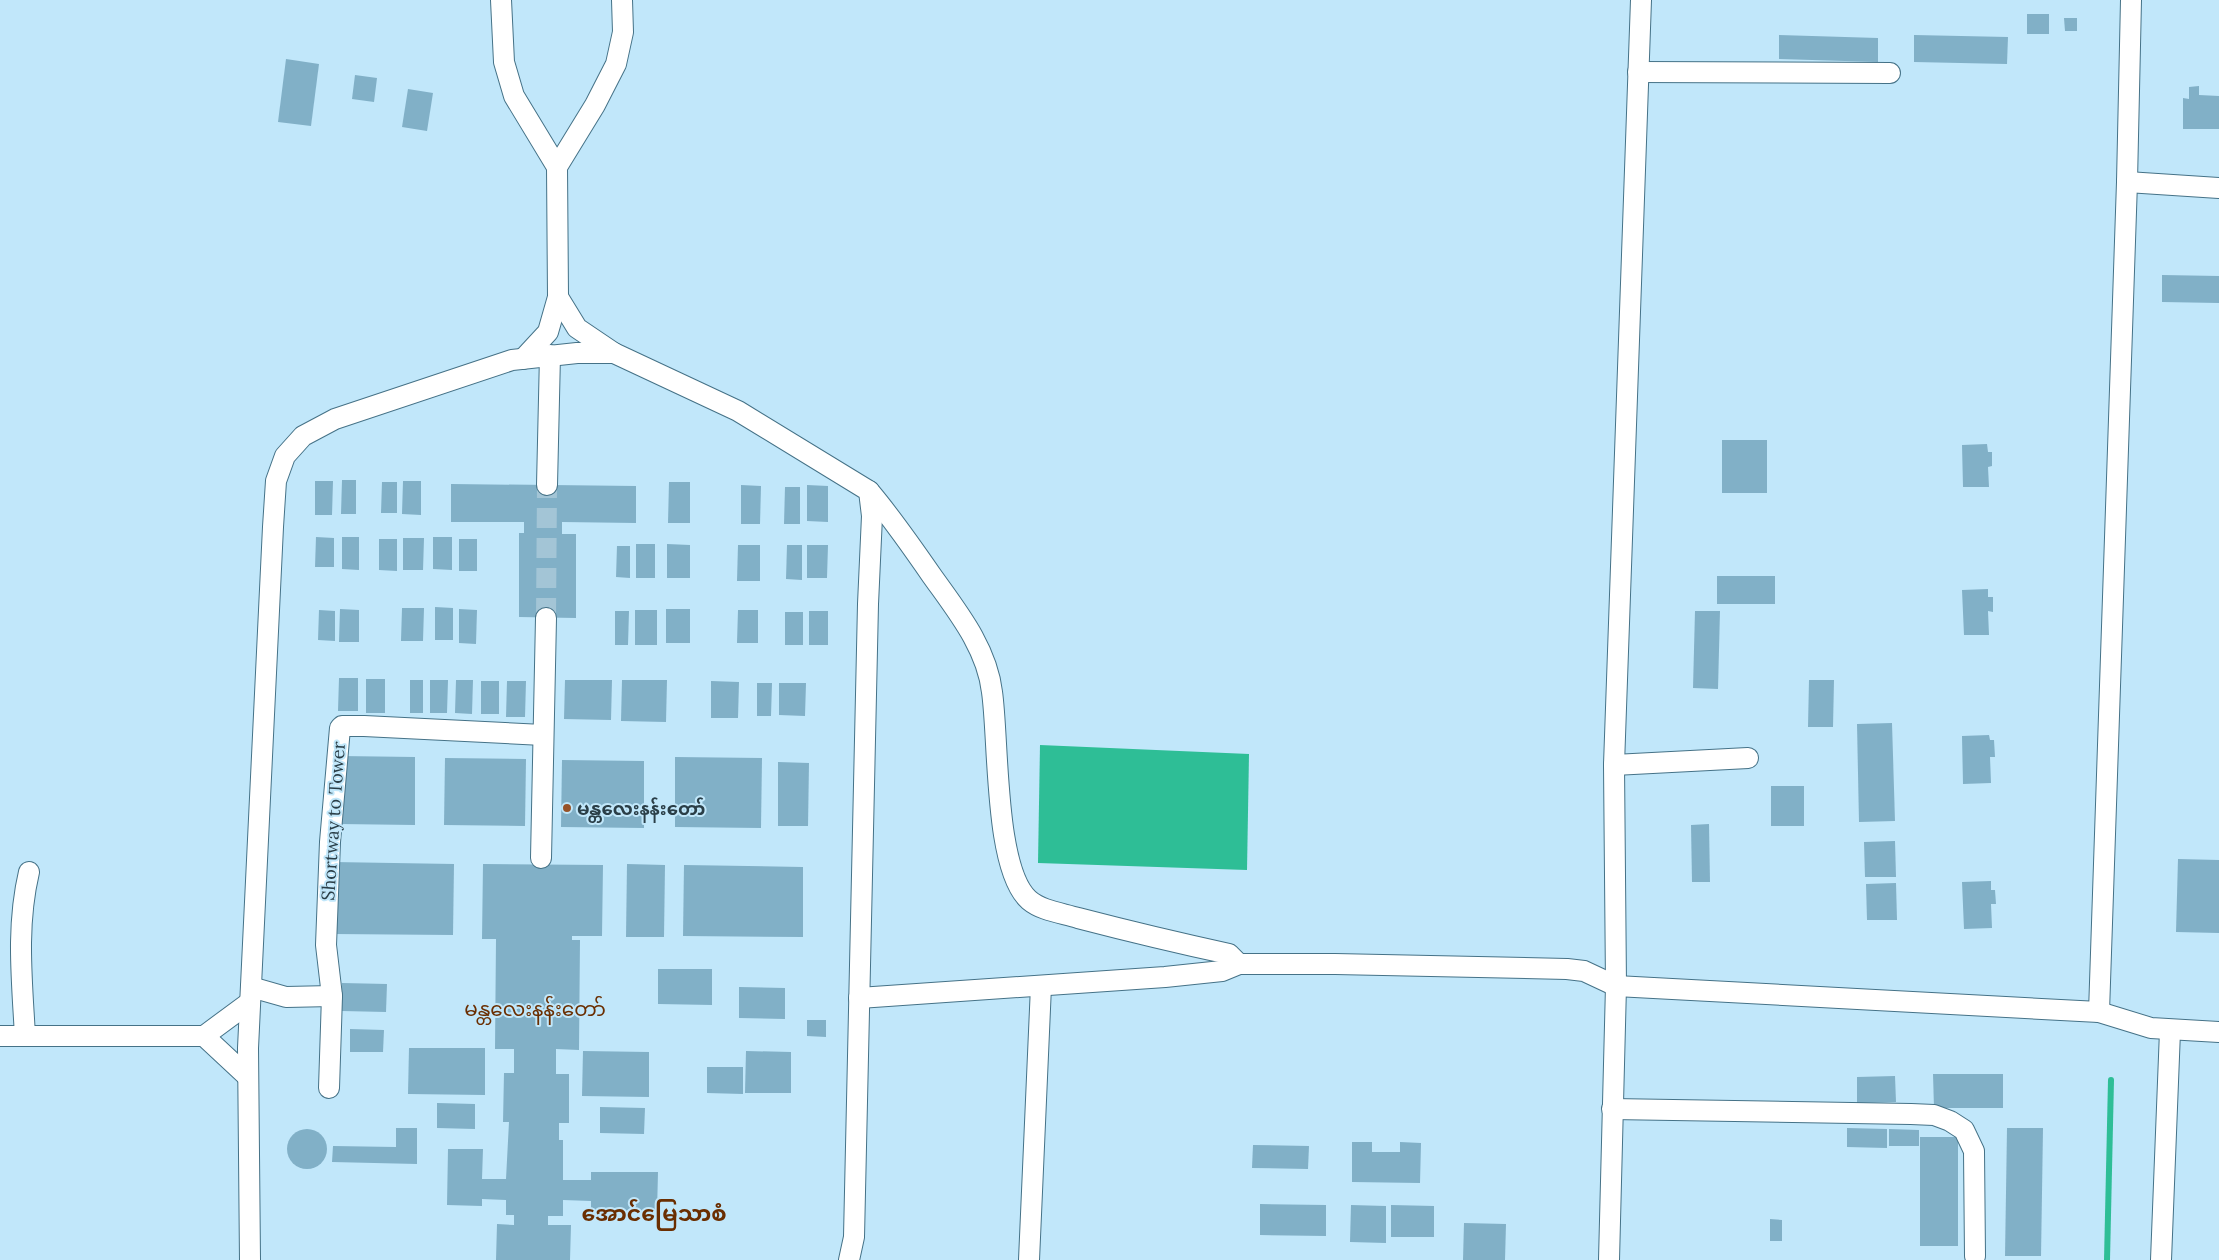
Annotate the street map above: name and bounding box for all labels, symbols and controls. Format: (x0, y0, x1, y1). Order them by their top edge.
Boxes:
street label: Shortway to Tower (316, 741, 350, 901)
place label: မန္တလေးနန်းတော် (577, 797, 705, 823)
marker: မန္တလေးနန်းတော် (561, 802, 573, 814)
district label: မန္တလေးနန်းတော် (464, 995, 606, 1025)
district label: အောင်မြေသာစံ (581, 1198, 727, 1231)

